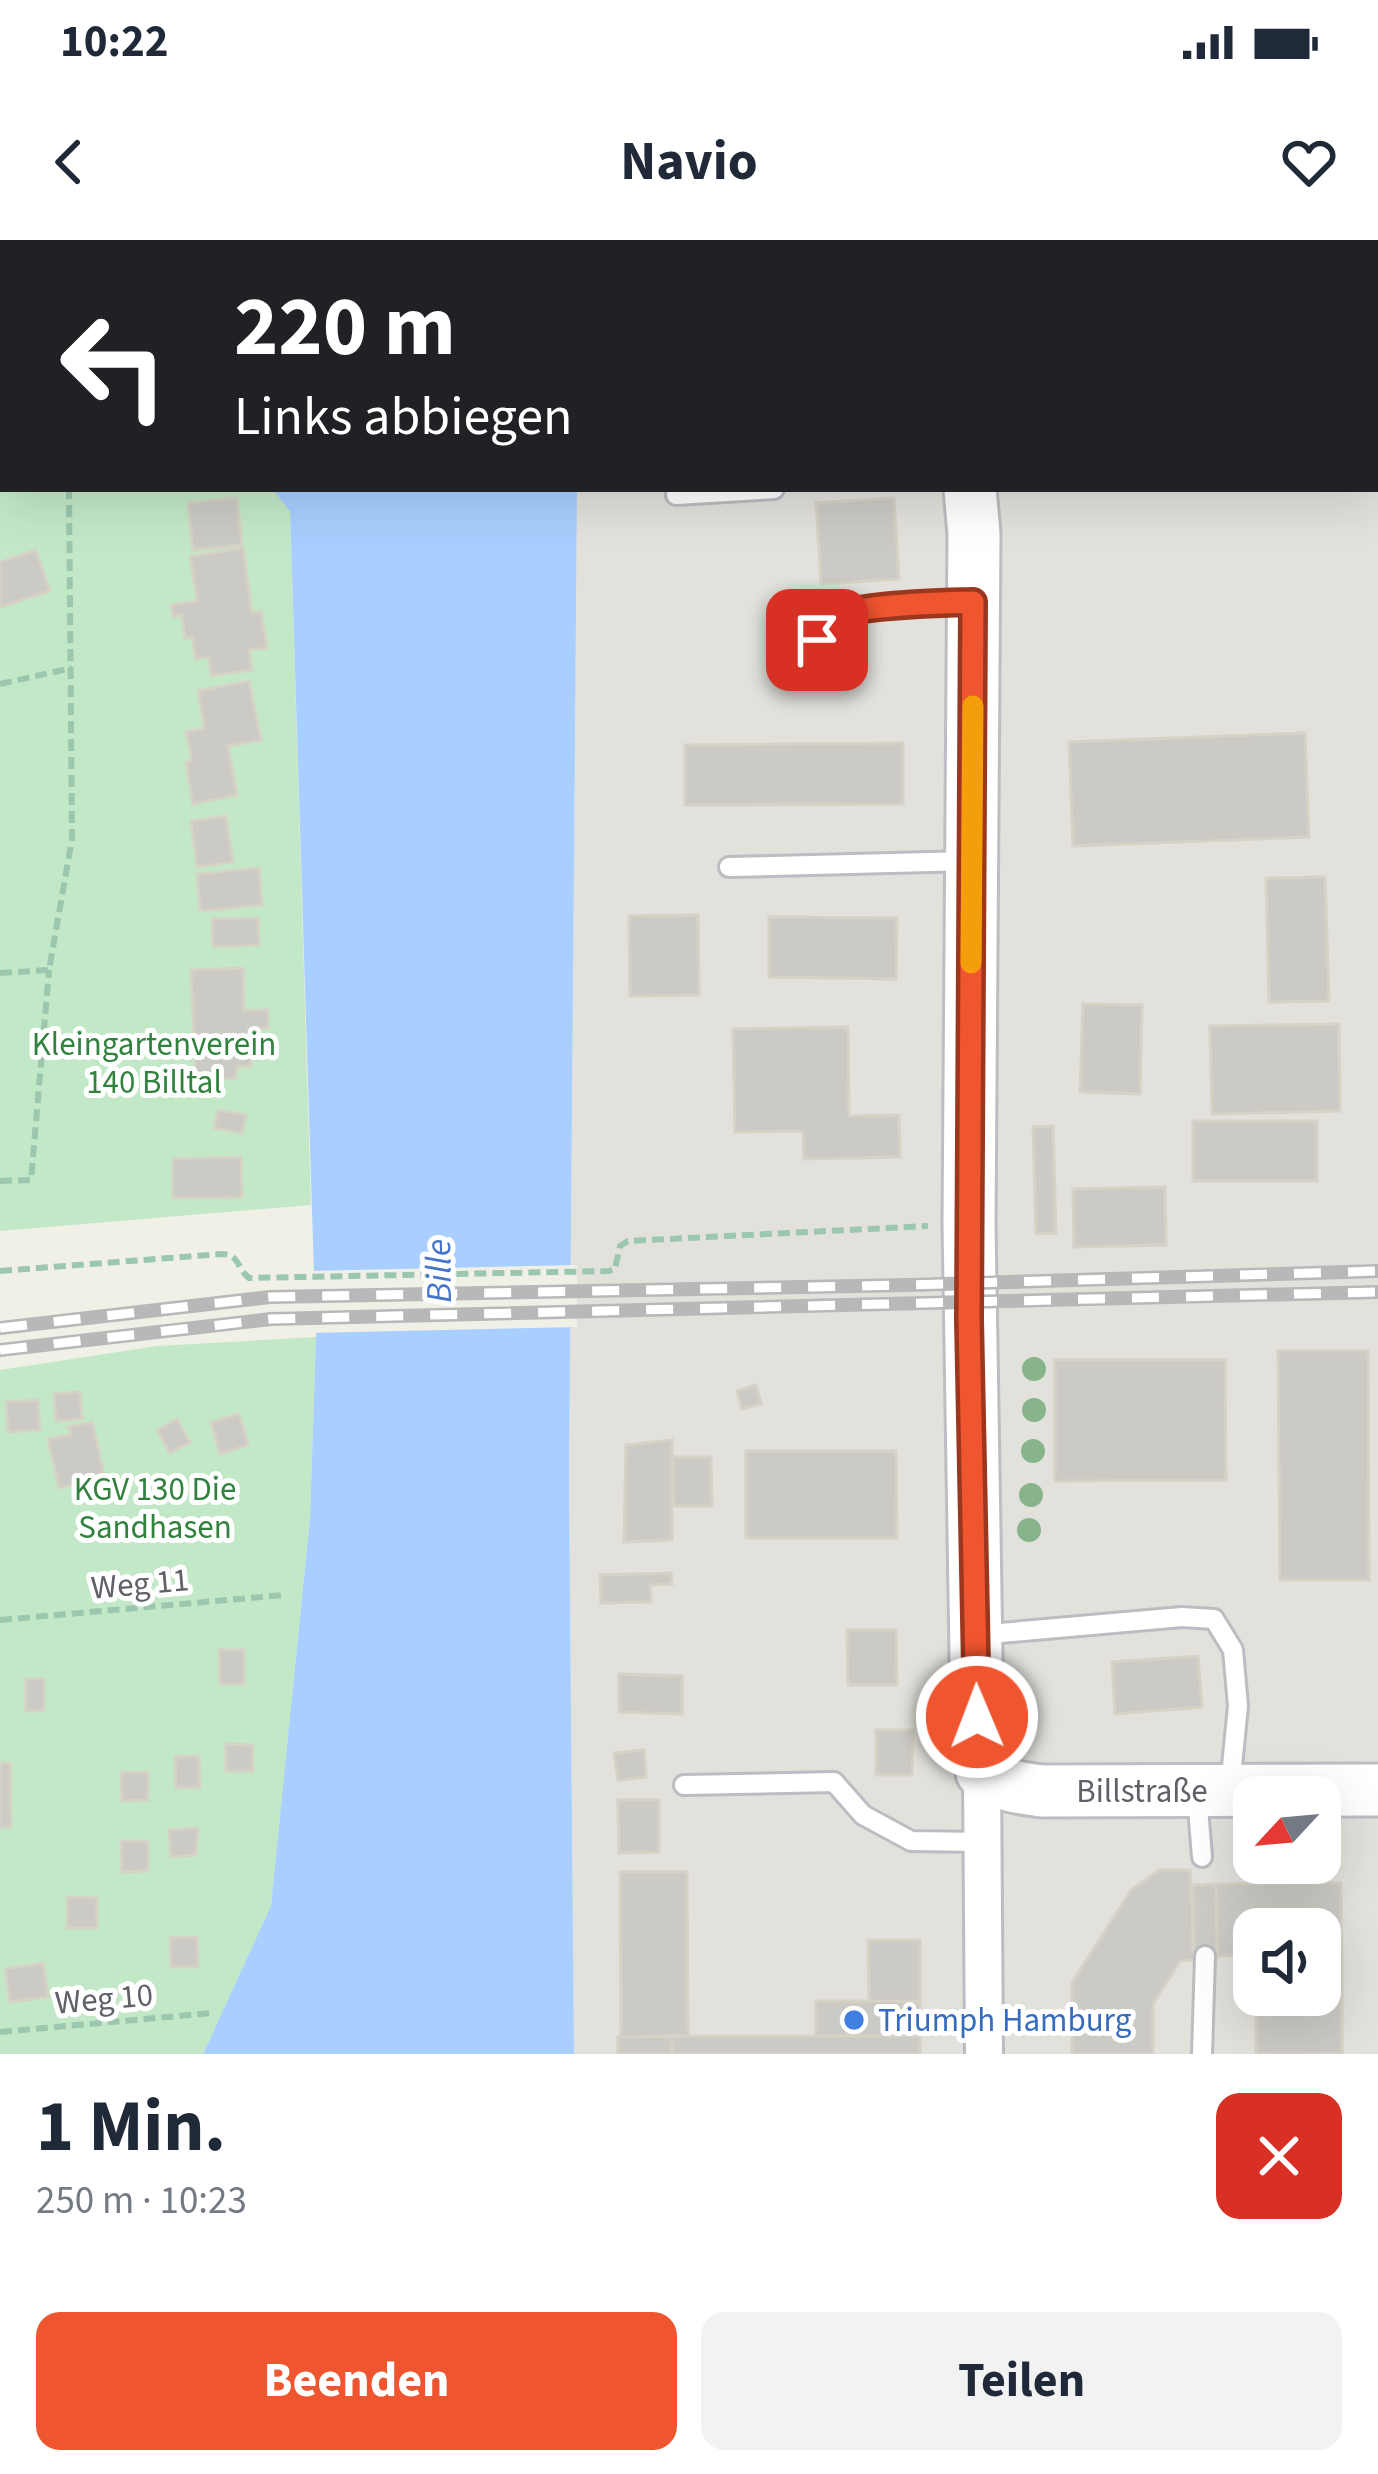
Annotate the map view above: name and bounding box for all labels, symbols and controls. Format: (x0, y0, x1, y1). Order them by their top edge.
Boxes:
text: 10:22 (60, 10, 169, 74)
text: Navio (620, 124, 758, 201)
icon: back (36, 129, 102, 195)
icon: heart (1276, 129, 1342, 195)
text: 220 m (234, 268, 456, 388)
icon: left (36, 288, 192, 444)
text: Links abbiegen (234, 379, 573, 456)
pin (766, 589, 868, 691)
icon: arrive (784, 607, 850, 673)
park label: Kleingartenverein 140 Billtal (32, 1021, 276, 1106)
water label: Bille (413, 1238, 465, 1304)
park label: KGV 130 Die Sandhasen (74, 1466, 236, 1551)
street label: Weg 11 (89, 1556, 191, 1612)
position arrow (914, 1654, 1040, 1780)
street label: Billstraße (1076, 1768, 1208, 1815)
north arrow (1233, 1776, 1341, 1884)
map controls (1233, 1776, 1341, 2016)
button: sound (1233, 1908, 1341, 2016)
street label: Weg 10 (53, 1971, 155, 2027)
place label: Triumph Hamburg (878, 1997, 1132, 2044)
marker: Triumph Hamburg (841, 2007, 867, 2033)
text: 1 Min. (36, 2076, 226, 2179)
button: close (1216, 2093, 1342, 2219)
text: 250 m · 10:23 (36, 2173, 247, 2229)
button: Beenden (36, 2312, 677, 2450)
button: Teilen (701, 2312, 1342, 2450)

